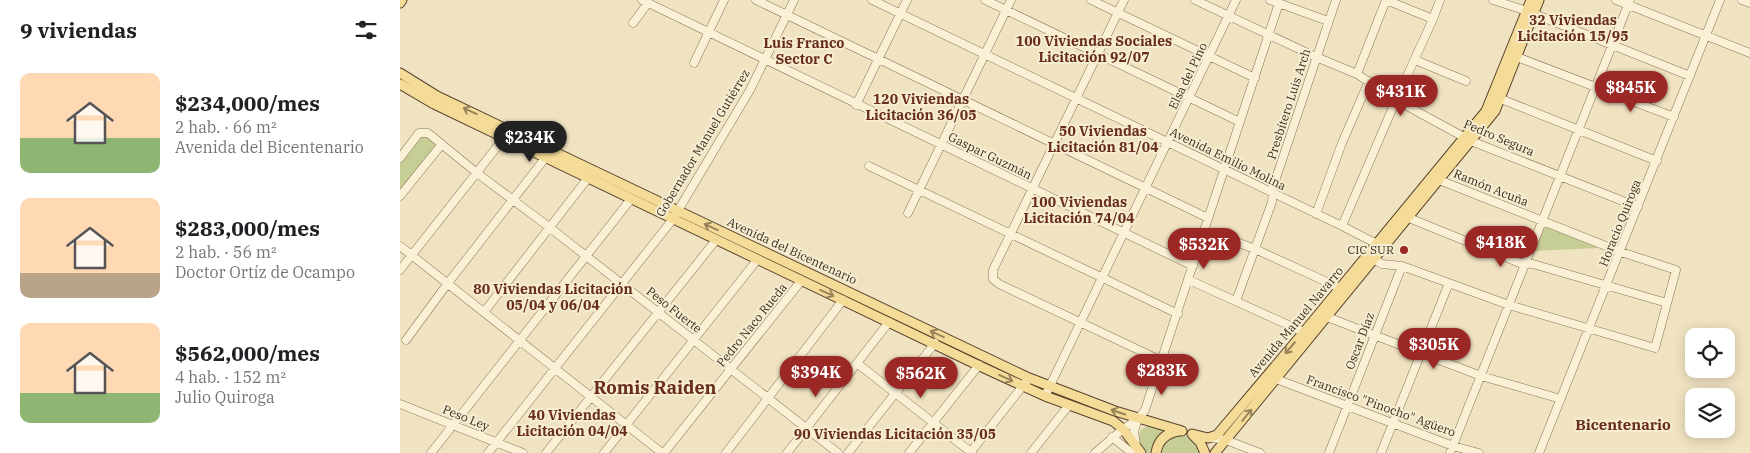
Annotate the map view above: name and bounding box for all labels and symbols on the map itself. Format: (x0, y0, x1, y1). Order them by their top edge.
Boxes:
district label: 32 Viviendas Licitación 15/95 (1517, 11, 1629, 45)
district label: 100 Viviendas Sociales Licitación 92/07 (1016, 32, 1172, 66)
district label: Luis Franco Sector C (763, 34, 845, 68)
street label: Elsa del Pino (1165, 40, 1210, 112)
street label: Presbítero Luis Arch (1264, 46, 1314, 161)
street label: Gobernador Manuel Gutiérrez (653, 66, 753, 219)
pin: $845K (1596, 70, 1666, 113)
pin: $431K (1366, 74, 1436, 117)
district label: 120 Viviendas Licitación 36/05 (865, 90, 977, 124)
one-way arrow (463, 106, 478, 115)
street label: Pedro Segura (1462, 116, 1537, 159)
pin: $234K (495, 120, 565, 163)
district label: 50 Viviendas Licitación 81/04 (1047, 122, 1159, 156)
street label: Avenida Emilio Molina (1168, 124, 1289, 193)
street label: Gaspar Guzmán (946, 129, 1035, 182)
street label: Ramón Acuña (1452, 166, 1531, 210)
street label: Horacio Quiroga (1595, 177, 1644, 269)
district label: 100 Viviendas Licitación 74/04 (1023, 193, 1135, 227)
street label: Avenida del Bicentenario (725, 214, 860, 287)
one-way arrow (704, 222, 719, 231)
pin: $418K (1466, 226, 1536, 268)
pin: $532K (1169, 228, 1239, 270)
place label: CIC SUR (1348, 242, 1394, 257)
marker: CIC SUR (1398, 244, 1410, 256)
street label: Avenida Manuel Navarro (1245, 263, 1346, 380)
street label: Pedro Naco Rueda (713, 279, 790, 370)
district label: 80 Viviendas Licitación 05/04 y 06/04 (473, 280, 633, 314)
street label: Peso Fuerte (644, 283, 705, 336)
one-way arrow (819, 289, 834, 298)
street label: Oscar Díaz (1342, 310, 1377, 372)
one-way arrow (930, 328, 945, 338)
pin: $305K (1399, 328, 1469, 370)
one-way arrow (1285, 342, 1296, 355)
pin: $283K (1127, 354, 1197, 396)
pin: $394K (781, 356, 851, 398)
pin: $562K (886, 356, 956, 399)
street label: Francisco "Pinocho" Agüero (1305, 372, 1458, 440)
one-way arrow (998, 373, 1013, 383)
district label: Romis Raiden (593, 376, 717, 399)
street label: Peso Ley (441, 401, 492, 434)
district label: 40 Viviendas Licitación 04/04 (516, 406, 628, 440)
one-way arrow (1111, 407, 1126, 416)
one-way arrow (1241, 409, 1252, 422)
district label: Bicentenario (1575, 415, 1671, 434)
district label: 90 Viviendas Licitación 35/05 (794, 425, 996, 443)

